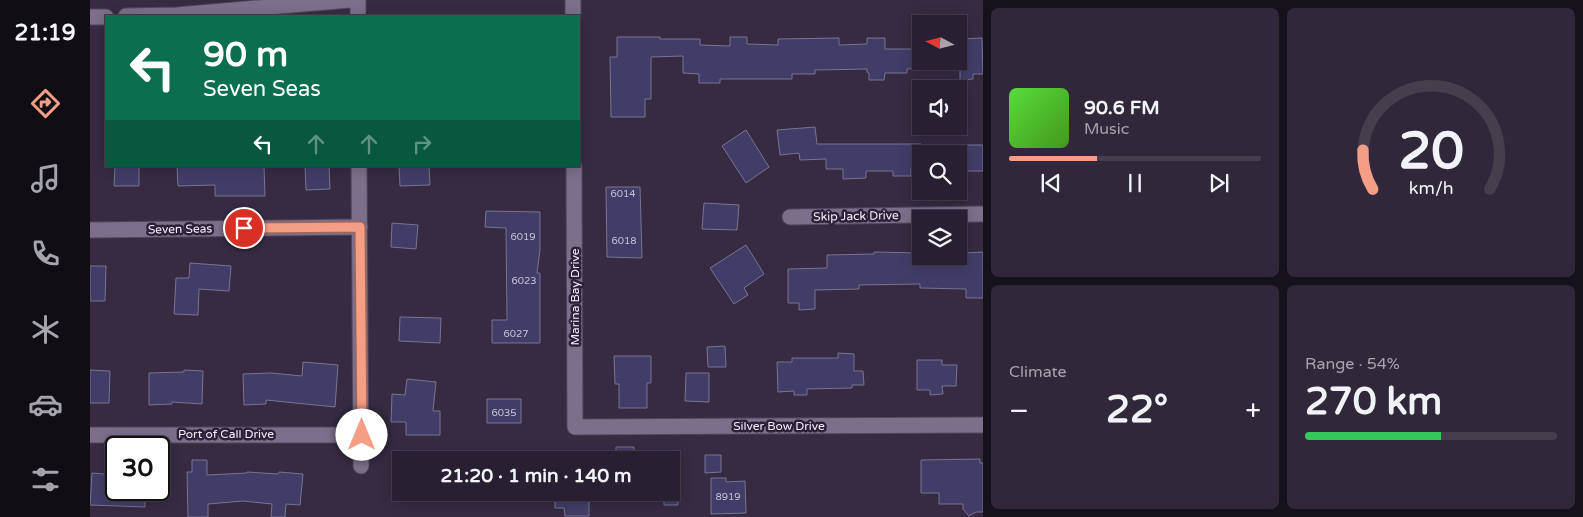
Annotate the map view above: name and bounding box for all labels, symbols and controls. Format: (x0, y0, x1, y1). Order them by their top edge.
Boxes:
north arrow (912, 15, 968, 70)
map controls (912, 15, 967, 265)
text: 21:19 (15, 20, 75, 46)
text: 90 m (203, 34, 288, 76)
icon: left (120, 35, 185, 100)
text: Seven Seas (203, 76, 321, 102)
button: sound (912, 80, 967, 135)
icon: directions (28, 86, 63, 121)
text: 90.6 FM (1084, 97, 1160, 119)
text: Music (1084, 119, 1129, 139)
text: 20 (1398, 120, 1464, 183)
icon: left (249, 130, 277, 158)
icon: ahead (302, 130, 330, 158)
icon: ahead (355, 130, 383, 158)
icon: right (408, 130, 436, 158)
button: search (912, 145, 967, 200)
icon: music (28, 161, 63, 196)
icon: previous (1037, 169, 1065, 197)
icon: pause (1121, 169, 1149, 197)
icon: next (1205, 169, 1233, 197)
text: km/h (1409, 178, 1453, 199)
house number: 6014 (610, 188, 636, 200)
pin (223, 207, 265, 249)
street label: Skip Jack Drive (813, 208, 899, 224)
button: layers (912, 210, 967, 265)
icon: arrive (230, 214, 258, 242)
street label: Seven Seas (148, 221, 213, 237)
house number: 6019 (510, 231, 536, 243)
house number: 6018 (611, 235, 637, 247)
icon: phone (28, 236, 63, 271)
street label: Marina Bay Drive (568, 248, 582, 346)
house number: 6023 (511, 275, 537, 287)
icon: climate (28, 312, 63, 347)
house number: 6027 (503, 328, 529, 340)
text: Range · 54% (1305, 354, 1400, 374)
text: Climate (1009, 362, 1067, 382)
text: 270 km (1305, 379, 1442, 425)
icon: car (28, 387, 63, 422)
text: 22° (1106, 387, 1168, 433)
text: − (1009, 394, 1029, 428)
text: + (1245, 394, 1261, 428)
house number: 6035 (491, 407, 517, 419)
position arrow (335, 408, 387, 460)
street label: Silver Bow Drive (733, 419, 825, 433)
street label: Port of Call Drive (178, 427, 274, 441)
speed limit sign: 30 (105, 436, 170, 501)
icon: filters (28, 462, 63, 497)
text: 21:20 · 1 min · 140 m (440, 465, 632, 487)
house number: 8919 (715, 491, 741, 503)

